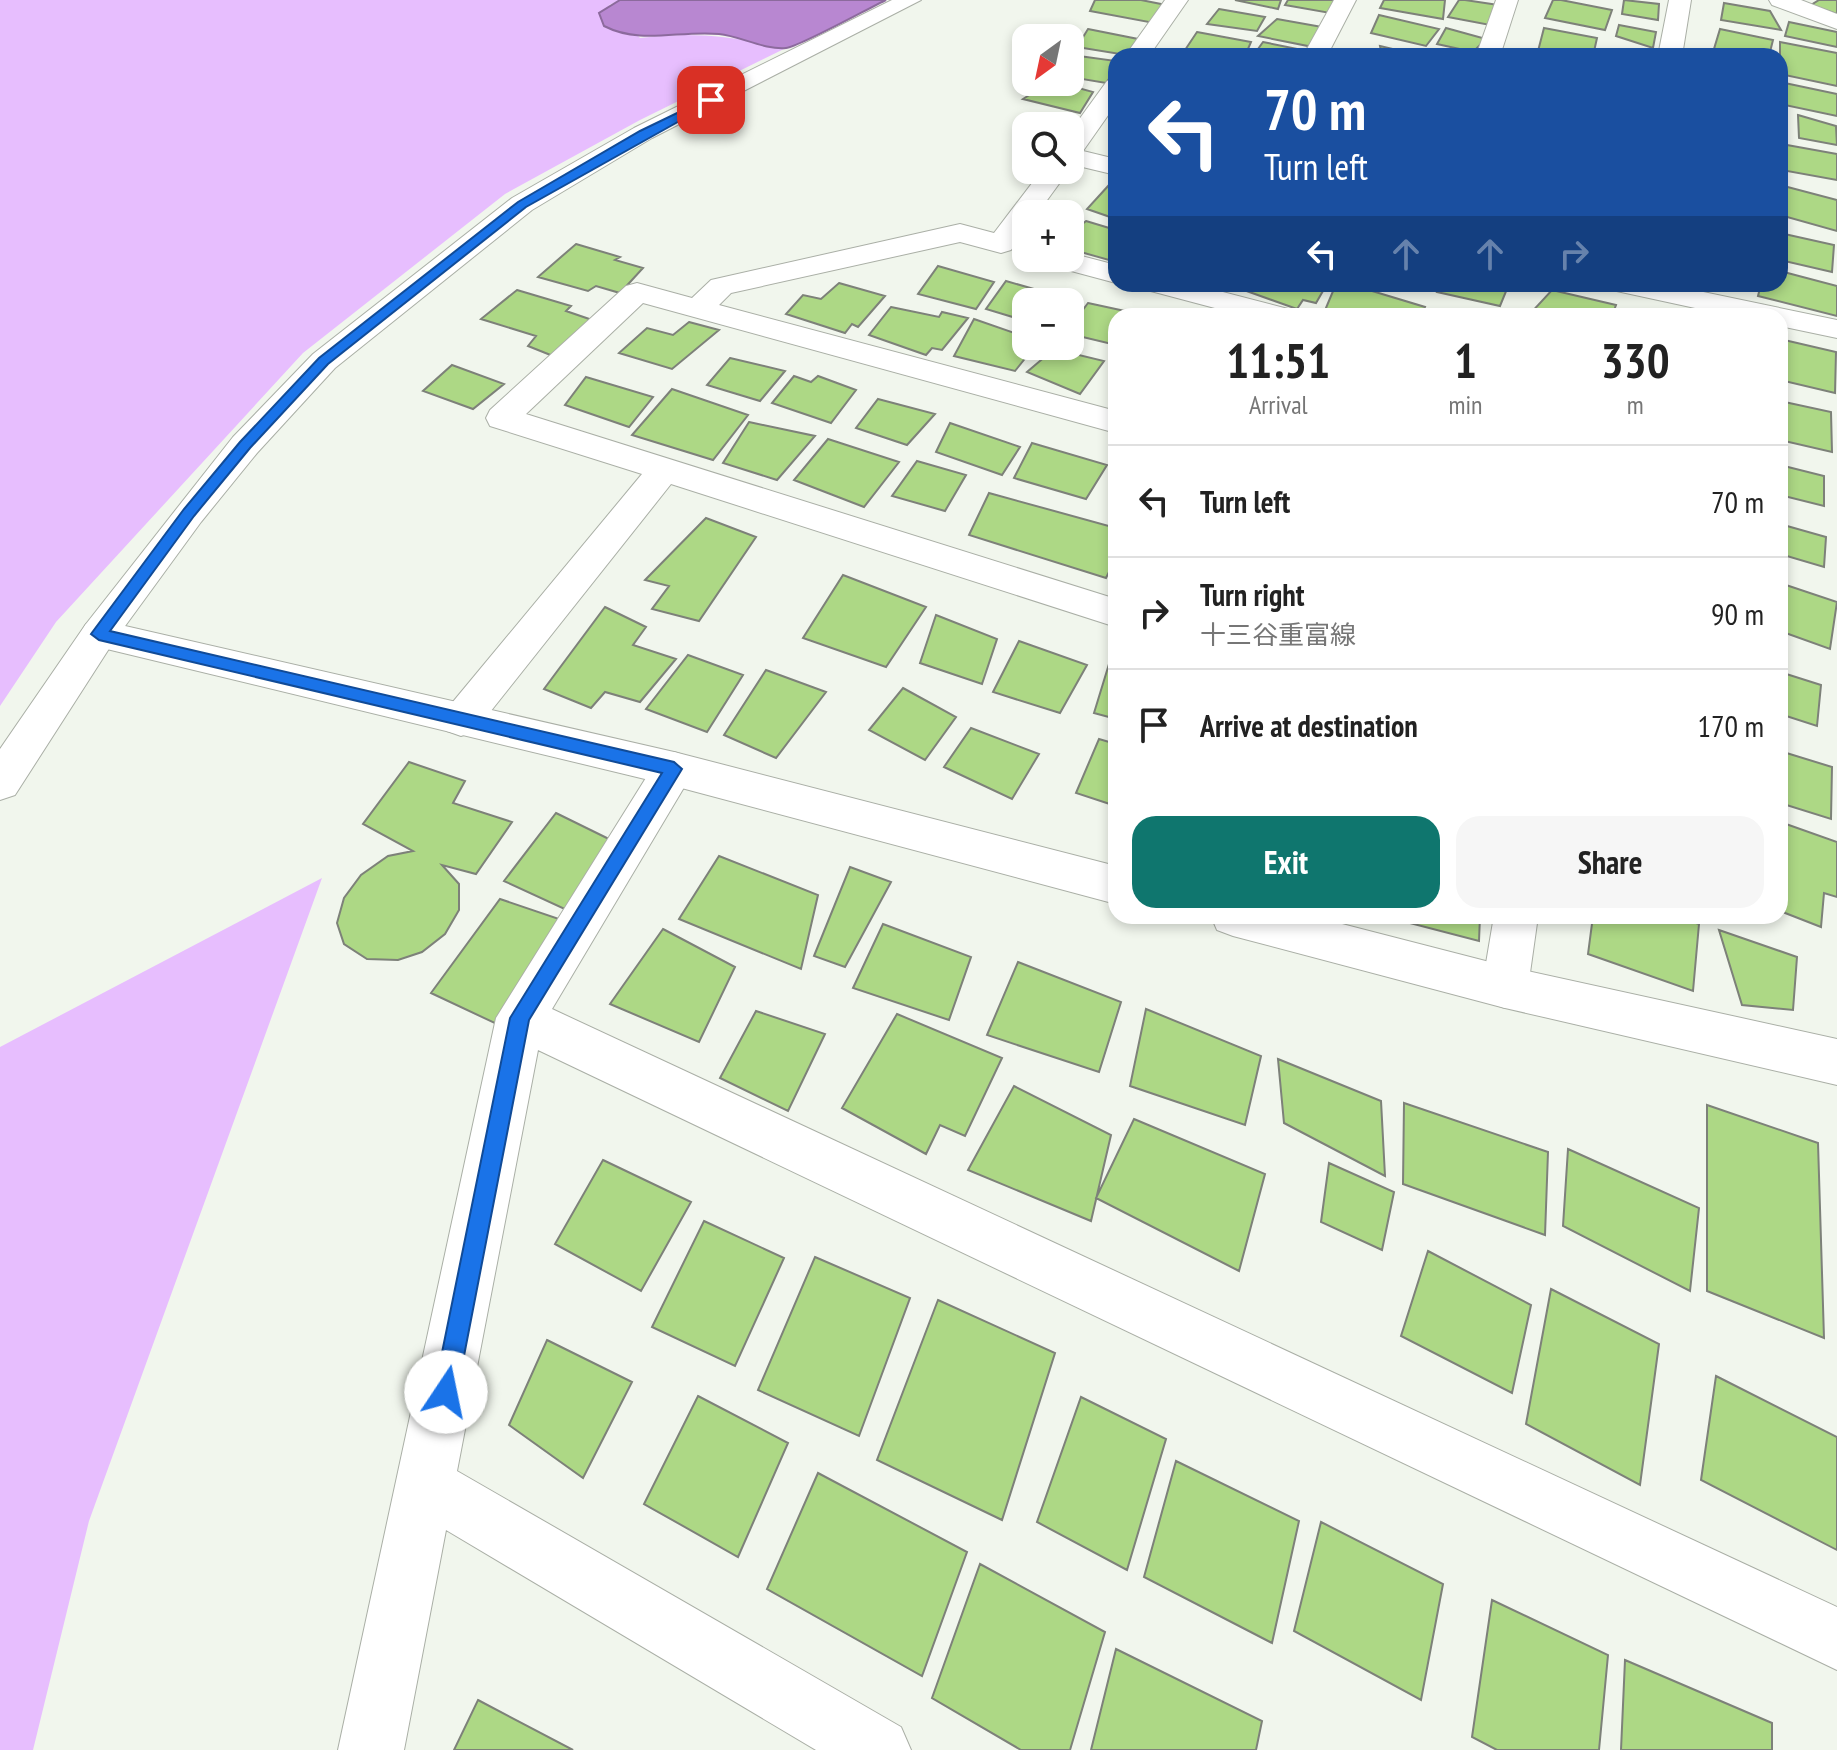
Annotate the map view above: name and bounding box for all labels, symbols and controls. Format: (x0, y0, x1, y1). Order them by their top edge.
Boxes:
north arrow (1012, 24, 1084, 96)
map controls (1012, 24, 1084, 360)
pin (677, 66, 745, 134)
text: 70 m (1264, 73, 1366, 145)
icon: arrive (689, 78, 733, 122)
icon: left (1132, 80, 1236, 184)
button: search (1012, 112, 1084, 184)
text: Turn left (1264, 143, 1368, 190)
button: + (1012, 200, 1084, 272)
icon: left (1300, 232, 1344, 276)
icon: ahead (1384, 232, 1428, 276)
icon: ahead (1468, 232, 1512, 276)
icon: right (1552, 232, 1596, 276)
button: − (1012, 288, 1084, 360)
text: 11:51 (1226, 329, 1330, 391)
text: 1 (1454, 329, 1477, 391)
text: 330 (1601, 329, 1670, 391)
text: Arrival (1249, 388, 1308, 421)
text: min (1448, 388, 1482, 421)
text: m (1627, 388, 1644, 421)
icon: left (1132, 479, 1176, 523)
text: Turn left (1200, 482, 1290, 521)
text: 70 m (1711, 482, 1764, 521)
text: Turn right (1200, 575, 1304, 614)
icon: right (1132, 591, 1176, 635)
text: 90 m (1711, 594, 1764, 633)
text: 十三谷重富線 (1200, 618, 1356, 651)
icon: arrive (1132, 703, 1176, 747)
text: Arrive at destination (1200, 706, 1418, 745)
text: 170 m (1698, 706, 1764, 745)
button: Exit (1132, 816, 1440, 908)
button: Share (1456, 816, 1764, 908)
position arrow (404, 1350, 488, 1434)

